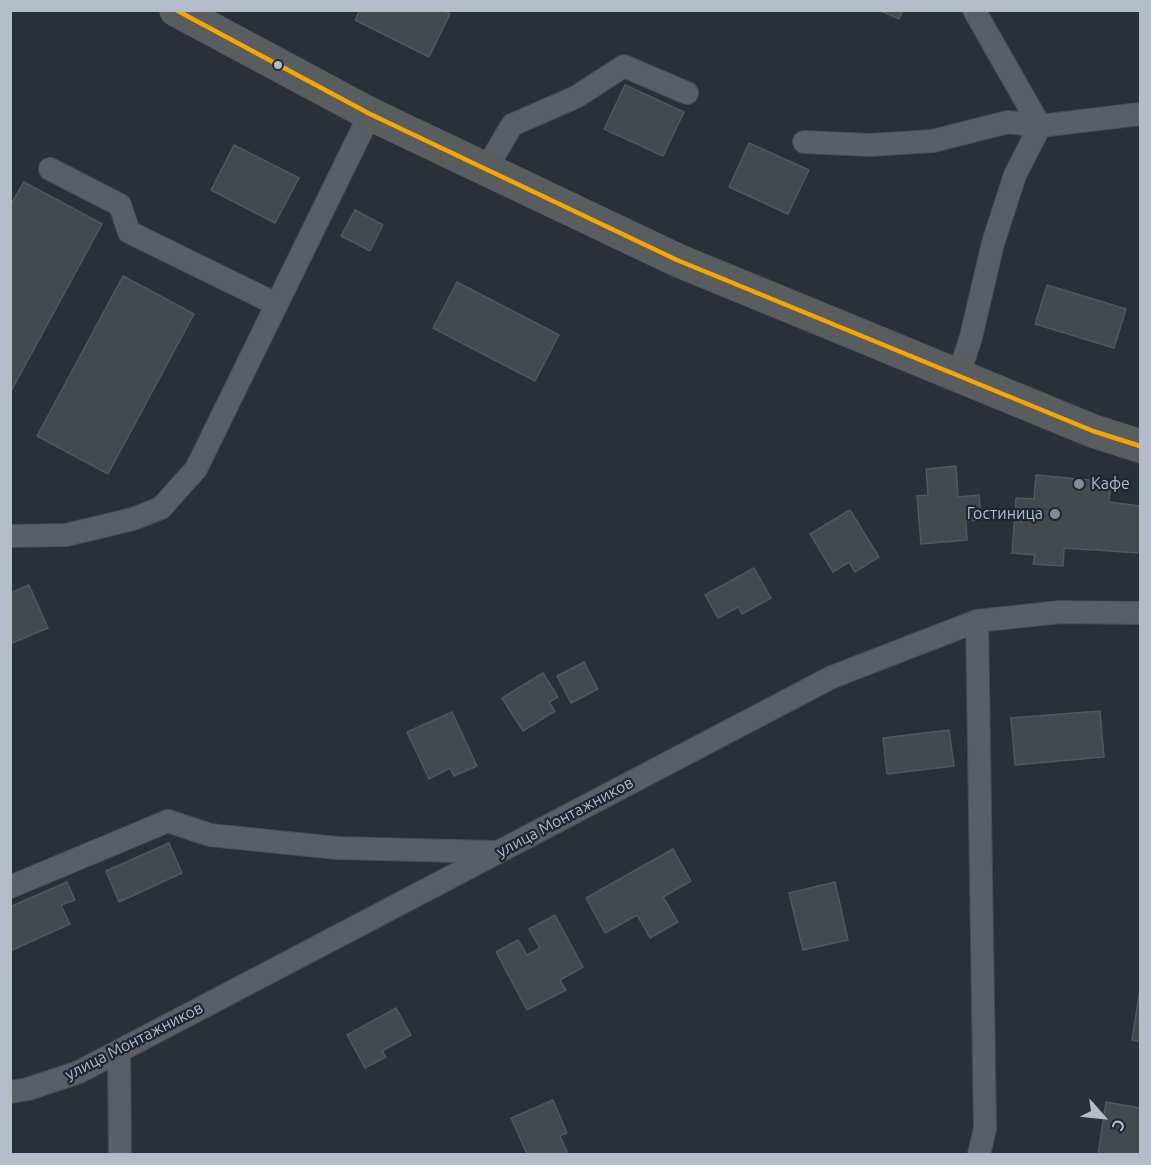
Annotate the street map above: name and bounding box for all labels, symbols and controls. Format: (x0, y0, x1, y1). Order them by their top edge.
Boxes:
unlabelled marker (272, 59, 284, 71)
place label: Кафе (1091, 474, 1130, 494)
marker: Кафе (1072, 477, 1086, 491)
place label: Гостиница (967, 504, 1043, 524)
marker: Гостиница (1048, 507, 1062, 521)
street label: улица Монтажников (493, 773, 637, 861)
street label: улица Монтажников (62, 998, 206, 1084)
north arrow (1073, 1087, 1133, 1147)
text: С (1109, 1117, 1129, 1134)

